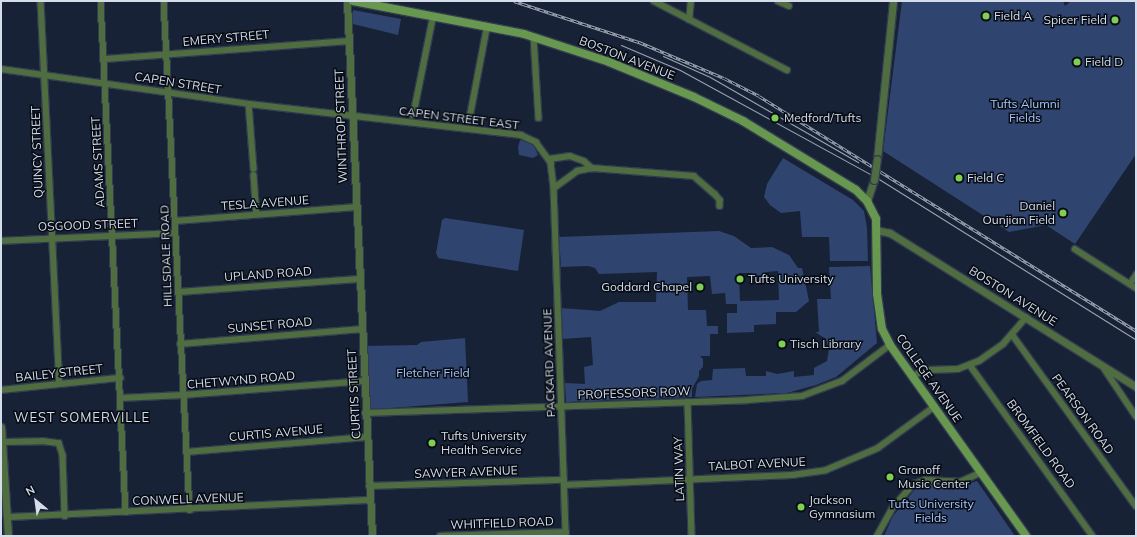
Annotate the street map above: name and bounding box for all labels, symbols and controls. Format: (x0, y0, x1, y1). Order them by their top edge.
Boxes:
place label: Field A (994, 9, 1032, 23)
marker: Field A (981, 11, 991, 21)
place label: Spicer Field (1043, 13, 1107, 27)
marker: Spicer Field (1110, 15, 1120, 25)
street label: EMERY STREET (182, 27, 270, 49)
street label: BOSTON AVENUE (577, 33, 677, 83)
place label: Field D (1085, 55, 1123, 69)
marker: Field D (1072, 57, 1082, 67)
street label: CAPEN STREET (133, 69, 223, 97)
street label: WINTHROP STREET (332, 69, 350, 183)
park label: Tufts Alumni Fields (990, 97, 1060, 125)
street label: CAPEN STREET EAST (398, 103, 520, 133)
street label: QUINCY STREET (28, 105, 46, 199)
place label: Medford/Tufts (784, 111, 861, 125)
marker: Medford/Tufts (769, 112, 781, 124)
street label: ADAMS STREET (88, 116, 108, 208)
place label: Field C (967, 171, 1005, 185)
marker: Field C (954, 173, 964, 183)
street label: TESLA AVENUE (220, 193, 310, 213)
place label: Daniel Ounjian Field (983, 199, 1055, 227)
street label: HILLSDALE ROAD (157, 205, 175, 307)
marker: Daniel Ounjian Field (1058, 208, 1068, 218)
street label: OSGOOD STREET (38, 216, 138, 234)
street label: BOSTON AVENUE (966, 263, 1060, 329)
street label: UPLAND ROAD (224, 264, 312, 284)
place label: Tufts University (748, 272, 834, 286)
marker: Tufts University (735, 274, 745, 284)
place label: Goddard Chapel (601, 280, 692, 294)
marker: Goddard Chapel (695, 282, 705, 292)
street label: PACKARD AVENUE (540, 308, 558, 418)
street label: SUNSET ROAD (227, 314, 313, 336)
street label: COLLEGE AVENUE (893, 331, 965, 425)
place label: Tisch Library (790, 337, 861, 351)
marker: Tisch Library (777, 339, 787, 349)
street label: CURTIS STREET (344, 349, 364, 439)
street label: BAILEY STREET (14, 361, 104, 385)
park label: Fletcher Field (396, 366, 470, 380)
street label: CHETWYND ROAD (186, 368, 296, 392)
street label: PEARSON ROAD (1049, 371, 1117, 457)
street label: PROFESSORS ROW (577, 384, 691, 402)
street label: BROMFIELD ROAD (1004, 397, 1078, 491)
district label: WEST SOMERVILLE (14, 409, 150, 425)
street label: CURTIS AVENUE (228, 422, 324, 444)
place label: Tufts University Health Service (441, 429, 527, 457)
street label: LATIN WAY (671, 436, 687, 502)
marker: Tufts University Health Service (426, 437, 438, 449)
street label: TALBOT AVENUE (708, 454, 806, 474)
street label: SAWYER AVENUE (414, 463, 518, 481)
place label: Granoff Music Center (898, 463, 969, 491)
marker: Granoff Music Center (885, 472, 895, 482)
north arrow (16, 481, 56, 521)
text: N (23, 482, 37, 499)
street label: CONWELL AVENUE (132, 490, 244, 508)
place label: Jackson Gymnasium (809, 493, 875, 521)
park label: Tufts University Fields (888, 497, 974, 525)
marker: Jackson Gymnasium (796, 502, 806, 512)
street label: WHITFIELD ROAD (450, 514, 554, 532)

